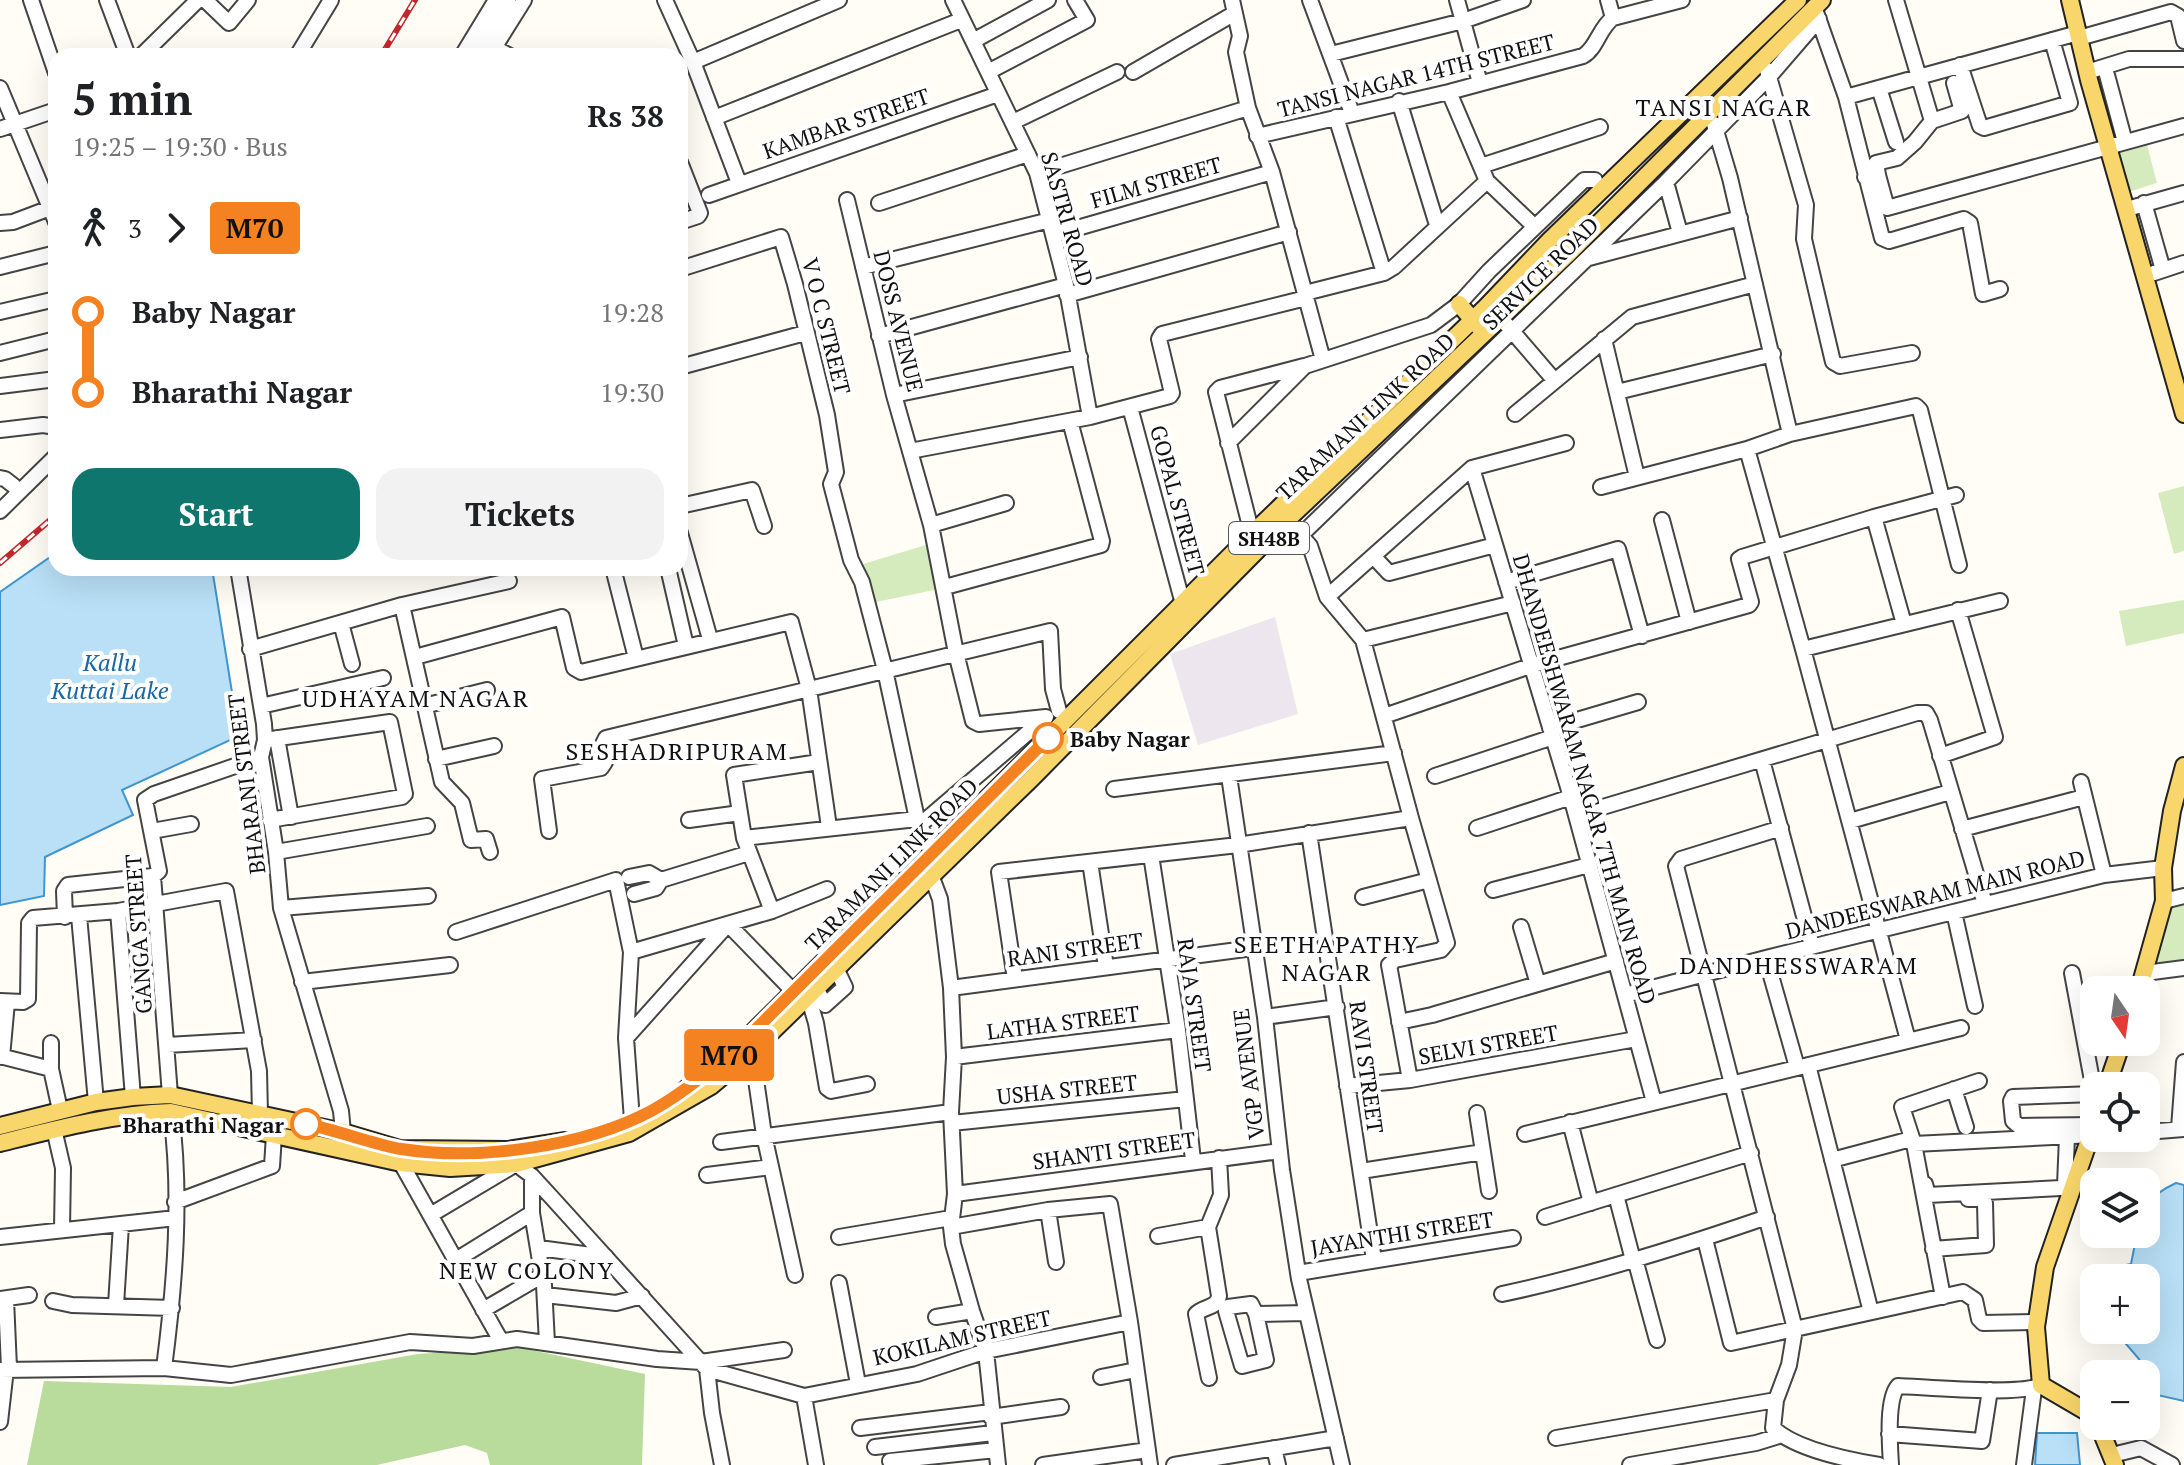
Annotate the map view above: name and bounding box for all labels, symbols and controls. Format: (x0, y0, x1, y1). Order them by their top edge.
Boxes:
street label: TANSI NAGAR 14TH STREET (1275, 26, 1558, 123)
text: 5 min (72, 69, 192, 128)
street label: KAMBAR STREET (759, 81, 934, 165)
district label: TANSI NAGAR (1636, 91, 1812, 123)
text: Rs 38 (588, 96, 664, 136)
text: 19:25 – 19:30 · Bus (72, 129, 288, 163)
street label: SASTRI ROAD (1035, 149, 1101, 289)
street label: FILM STREET (1087, 149, 1225, 215)
icon: walk (72, 206, 116, 250)
icon: forward (154, 206, 198, 250)
text: M70 (226, 209, 284, 246)
street label: SERVICE ROAD (1476, 210, 1604, 336)
text: 3 (128, 211, 142, 245)
street label: DOSS AVENUE (867, 247, 931, 395)
street label: V O C STREET (796, 255, 858, 398)
text: Baby Nagar (132, 292, 295, 332)
text: 19:28 (600, 295, 664, 329)
street label: TARAMANI LINK ROAD (1270, 326, 1460, 506)
text: Bharathi Nagar (132, 372, 352, 412)
text: 19:30 (600, 375, 664, 409)
street label: GOPAL STREET (1144, 422, 1212, 579)
button: Start (72, 468, 360, 560)
button: Tickets (376, 468, 664, 560)
road number: SH48B (1229, 522, 1309, 554)
street label: DHANDEESHWARAM NAGAR 7TH MAIN ROAD (1507, 550, 1663, 1008)
water label: Kallu Kuttai Lake (50, 646, 169, 706)
district label: UDHAYAM NAGAR (302, 682, 530, 714)
street label: BHARANI STREET (221, 692, 271, 876)
marker: Baby Nagar (1033, 723, 1063, 753)
place label: Baby Nagar (1070, 724, 1190, 753)
district label: SESHADRIPURAM (565, 735, 789, 767)
street label: TARAMANI LINK ROAD (798, 771, 984, 957)
street label: DANDEESWARAM MAIN ROAD (1782, 843, 2088, 945)
street label: GANGA STREET (118, 853, 158, 1015)
street label: RANI STREET (1005, 925, 1145, 973)
district label: SEETHAPATHY NAGAR (1234, 928, 1420, 988)
street label: RAJA STREET (1171, 936, 1219, 1074)
district label: DANDHESSWARAM (1680, 949, 1918, 981)
north arrow (2080, 976, 2160, 1056)
map controls (2080, 976, 2160, 1440)
street label: LATHA STREET (985, 998, 1141, 1046)
street label: RAVI STREET (1343, 999, 1391, 1136)
street label: VGP AVENUE (1226, 1007, 1270, 1141)
street label: SELVI STREET (1416, 1017, 1560, 1071)
line badge: M70 (683, 1029, 775, 1081)
text: M70 (700, 1036, 758, 1073)
street label: USHA STREET (995, 1067, 1139, 1111)
button: locate (2080, 1072, 2160, 1152)
marker: Bharathi Nagar (291, 1109, 321, 1139)
place label: Bharathi Nagar (122, 1110, 285, 1139)
street label: SHANTI STREET (1031, 1124, 1198, 1176)
button: layers (2080, 1168, 2160, 1248)
street label: JAYANTHI STREET (1308, 1204, 1496, 1262)
district label: NEW COLONY (439, 1254, 615, 1286)
button: + (2080, 1264, 2160, 1344)
street label: KOKILAM STREET (870, 1302, 1054, 1372)
button: − (2080, 1360, 2160, 1440)

